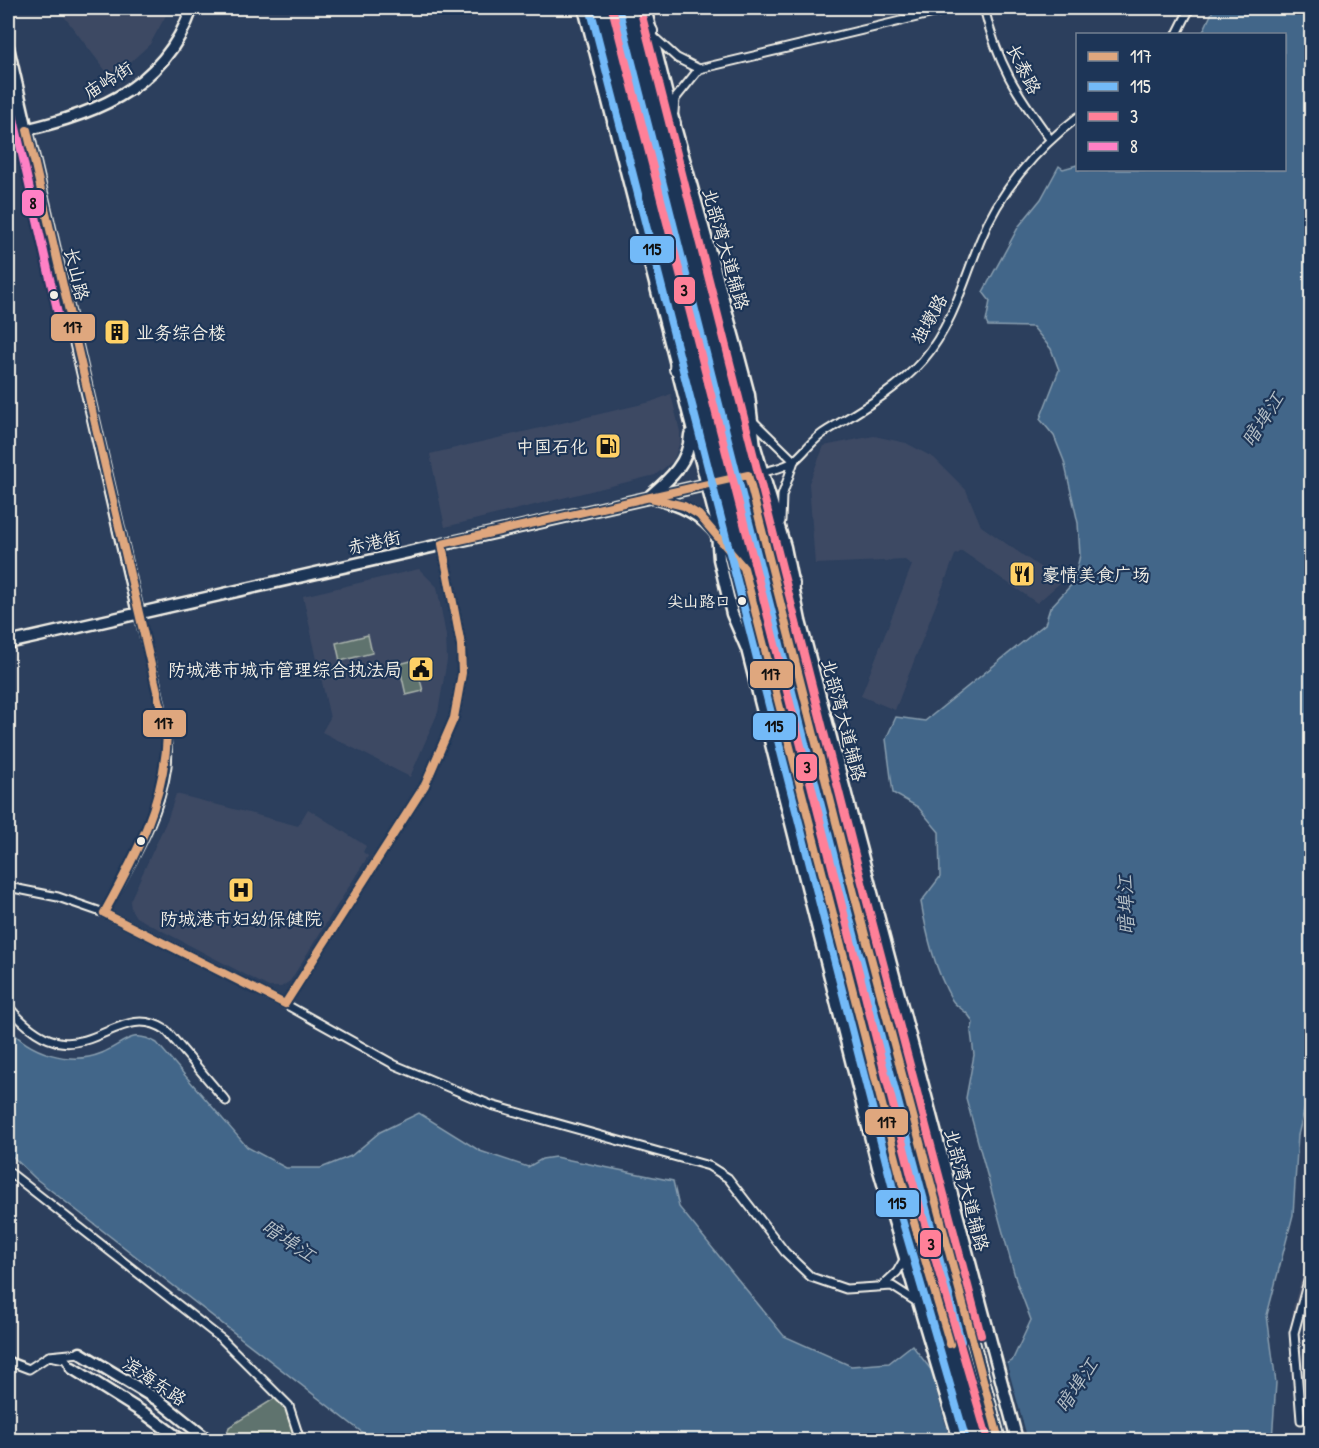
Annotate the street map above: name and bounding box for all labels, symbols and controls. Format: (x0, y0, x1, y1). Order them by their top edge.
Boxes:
legend (1076, 33, 1286, 171)
street label: 长泰路 (1001, 39, 1047, 99)
text: 117 (1130, 44, 1152, 69)
street label: 庙岭街 (78, 55, 138, 105)
text: 115 (1130, 74, 1151, 99)
text: 3 (1130, 104, 1138, 129)
text: 8 (1130, 134, 1138, 159)
street label: 北部湾大道辅路 (697, 185, 755, 313)
line badge: 8 (21, 189, 45, 217)
text: 8 (30, 192, 37, 214)
line badge: 115 (629, 235, 675, 264)
text: 115 (643, 238, 661, 260)
street label: 长山路 (59, 245, 95, 303)
line badge: 3 (673, 276, 696, 305)
text: 3 (680, 279, 688, 301)
unlabelled marker (48, 289, 60, 301)
street label: 独墩路 (905, 289, 953, 349)
line badge: 117 (50, 313, 96, 342)
text: 117 (63, 316, 83, 338)
building icon: 业务综合楼 (102, 317, 132, 347)
place label: 业务综合楼 (136, 320, 226, 345)
water label: 暗埠江 (1234, 386, 1290, 452)
fuel station icon: 中国石化 (593, 431, 623, 461)
place label: 中国石化 (516, 434, 588, 459)
street label: 赤港街 (345, 524, 403, 560)
restaurant icon: 豪情美食广场 (1007, 559, 1037, 589)
place label: 豪情美食广场 (1042, 562, 1150, 587)
place label: 尖山路口 (667, 590, 731, 612)
marker: 尖山路口 (736, 595, 748, 607)
public building icon: 防城港市城市管理综合执法局 (406, 654, 436, 684)
street label: 北部湾大道辅路 (816, 656, 872, 784)
place label: 防城港市城市管理综合执法局 (168, 657, 402, 682)
line badge: 117 (749, 660, 794, 689)
text: 117 (761, 663, 781, 685)
line badge: 117 (142, 709, 187, 738)
text: 117 (154, 712, 174, 734)
line badge: 115 (752, 712, 797, 741)
text: 115 (765, 715, 783, 737)
line badge: 3 (795, 753, 818, 782)
text: 3 (803, 756, 811, 778)
unlabelled marker (135, 835, 147, 847)
water label: 暗埠江 (1110, 874, 1140, 935)
hospital icon: 防城港市妇幼保健院 (226, 875, 256, 905)
place label: 防城港市妇幼保健院 (160, 906, 322, 931)
line badge: 117 (864, 1108, 909, 1136)
text: 117 (877, 1111, 897, 1133)
street label: 北部湾大道辅路 (939, 1126, 995, 1254)
line badge: 115 (875, 1189, 920, 1218)
text: 115 (888, 1192, 906, 1214)
water label: 暗埠江 (257, 1212, 322, 1269)
line badge: 3 (919, 1229, 942, 1258)
text: 3 (927, 1233, 935, 1255)
street label: 滨海东路 (118, 1351, 192, 1411)
water label: 暗埠江 (1048, 1352, 1105, 1417)

